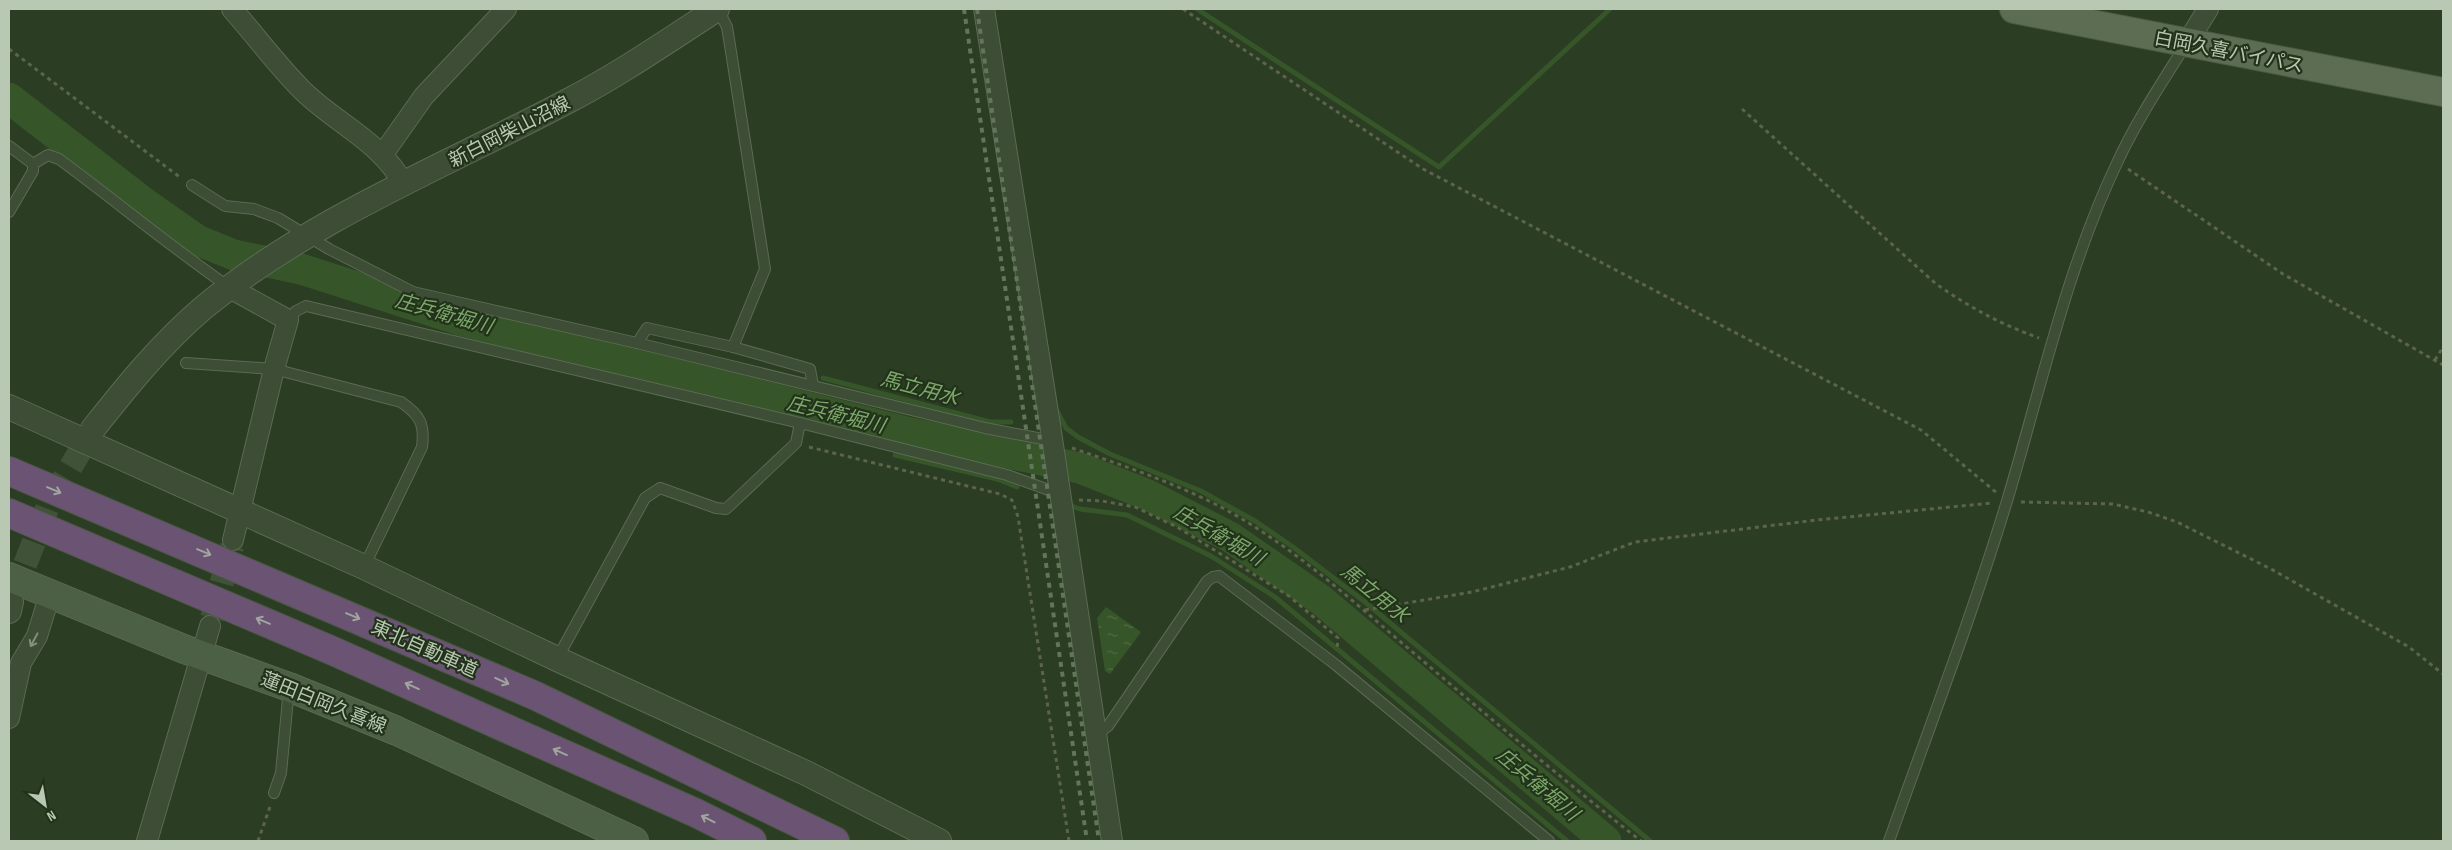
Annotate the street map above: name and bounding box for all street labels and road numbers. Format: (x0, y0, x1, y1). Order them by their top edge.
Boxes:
street label: 白岡久喜バイパス (2152, 27, 2305, 78)
street label: 新白岡柴山沼線 (445, 92, 574, 173)
street label: 東北自動車道 (368, 616, 481, 683)
street label: 蓮田白岡久喜線 (257, 668, 389, 739)

